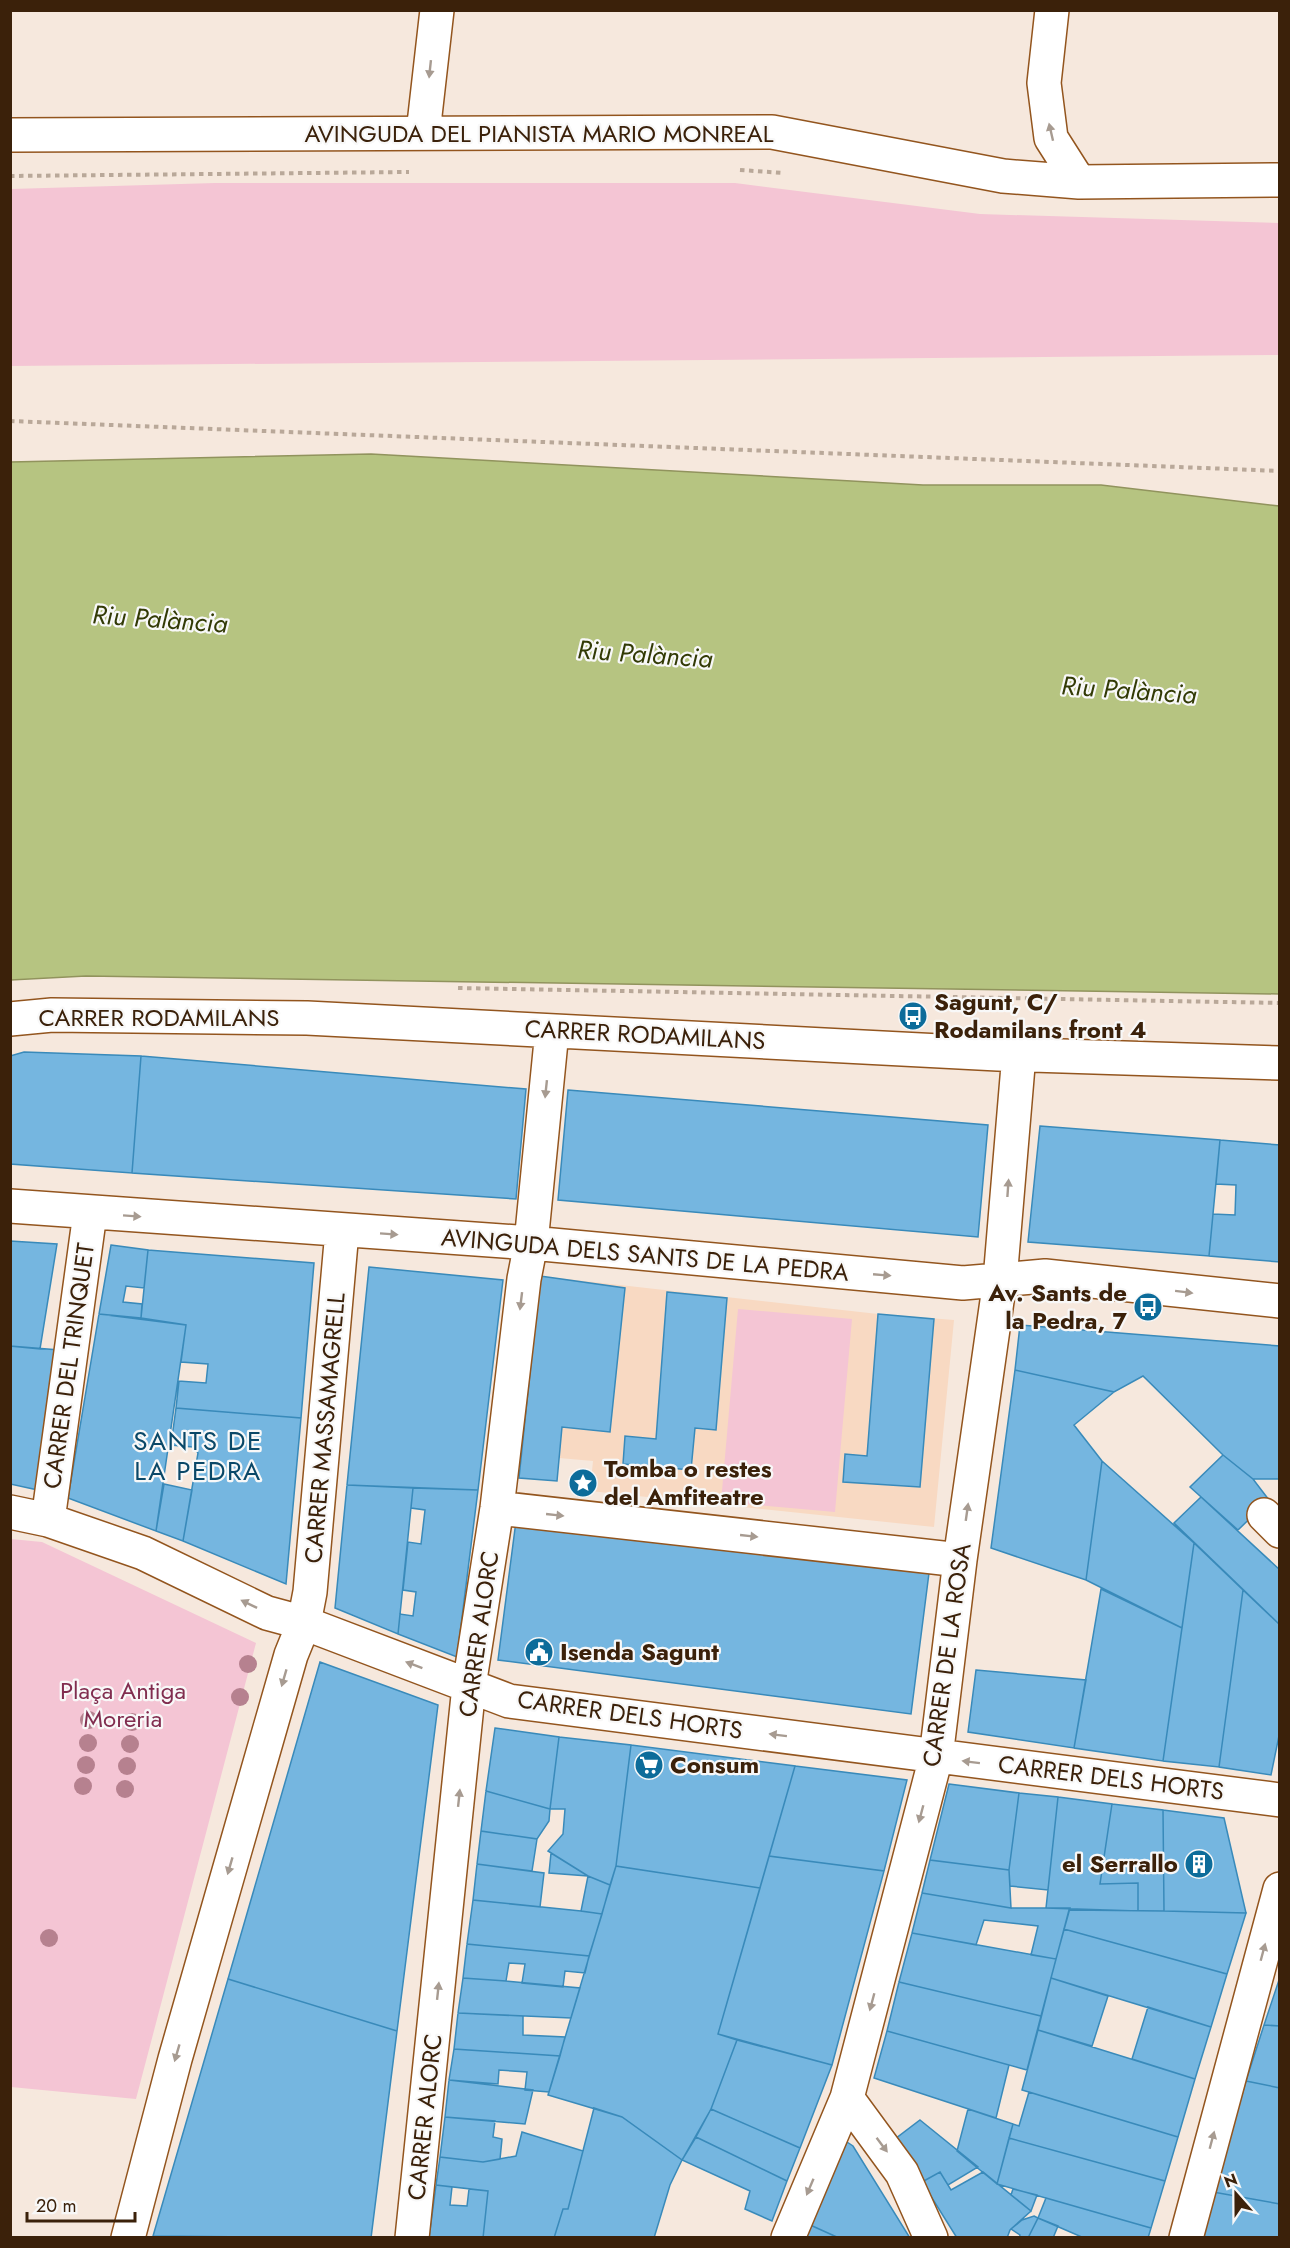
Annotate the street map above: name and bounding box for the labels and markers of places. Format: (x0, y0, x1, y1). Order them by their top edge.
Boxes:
place label: Sagunt, C/ Rodamilans front 4 (934, 984, 1146, 1047)
bus stop icon: Sagunt, C/ Rodamilans front 4 (897, 1000, 929, 1032)
place label: Av. Sants de la Pedra, 7 (987, 1275, 1128, 1338)
bus stop icon: Av. Sants de la Pedra, 7 (1132, 1291, 1164, 1323)
place label: Tomba o restes del Amfiteatre (604, 1451, 772, 1514)
place icon: Tomba o restes del Amfiteatre (567, 1467, 599, 1499)
place label: Isenda Sagunt (560, 1634, 719, 1669)
public building icon: Isenda Sagunt (523, 1636, 555, 1668)
place label: Consum (670, 1747, 759, 1782)
supermarket icon: Consum (633, 1749, 665, 1781)
place label: el Serrallo (1062, 1846, 1178, 1881)
building icon: el Serrallo (1183, 1848, 1215, 1880)

